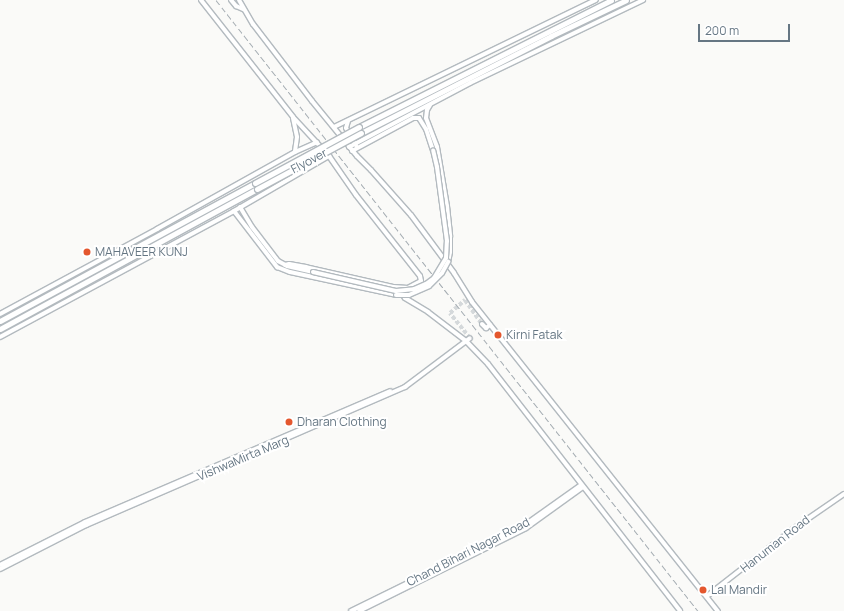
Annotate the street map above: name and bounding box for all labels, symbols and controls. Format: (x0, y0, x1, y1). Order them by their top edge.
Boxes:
scale bar (700, 16, 792, 42)
text: 200 m (705, 22, 739, 39)
street label: Flyover (288, 145, 330, 177)
place label: MAHAVEER KUNJ (95, 245, 188, 259)
marker: MAHAVEER KUNJ (82, 247, 92, 257)
place label: Kirni Fatak (506, 328, 562, 342)
marker: Kirni Fatak (493, 330, 503, 340)
place label: Dharan Clothing (297, 415, 387, 429)
marker: Dharan Clothing (284, 417, 294, 427)
street label: VishwaMirta Marg (195, 432, 291, 484)
street label: Hanuman Road (737, 512, 813, 576)
street label: Chand Bihari Nagar Road (404, 515, 532, 589)
place label: Lal Mandir (711, 583, 767, 597)
marker: Lal Mandir (698, 585, 708, 595)

